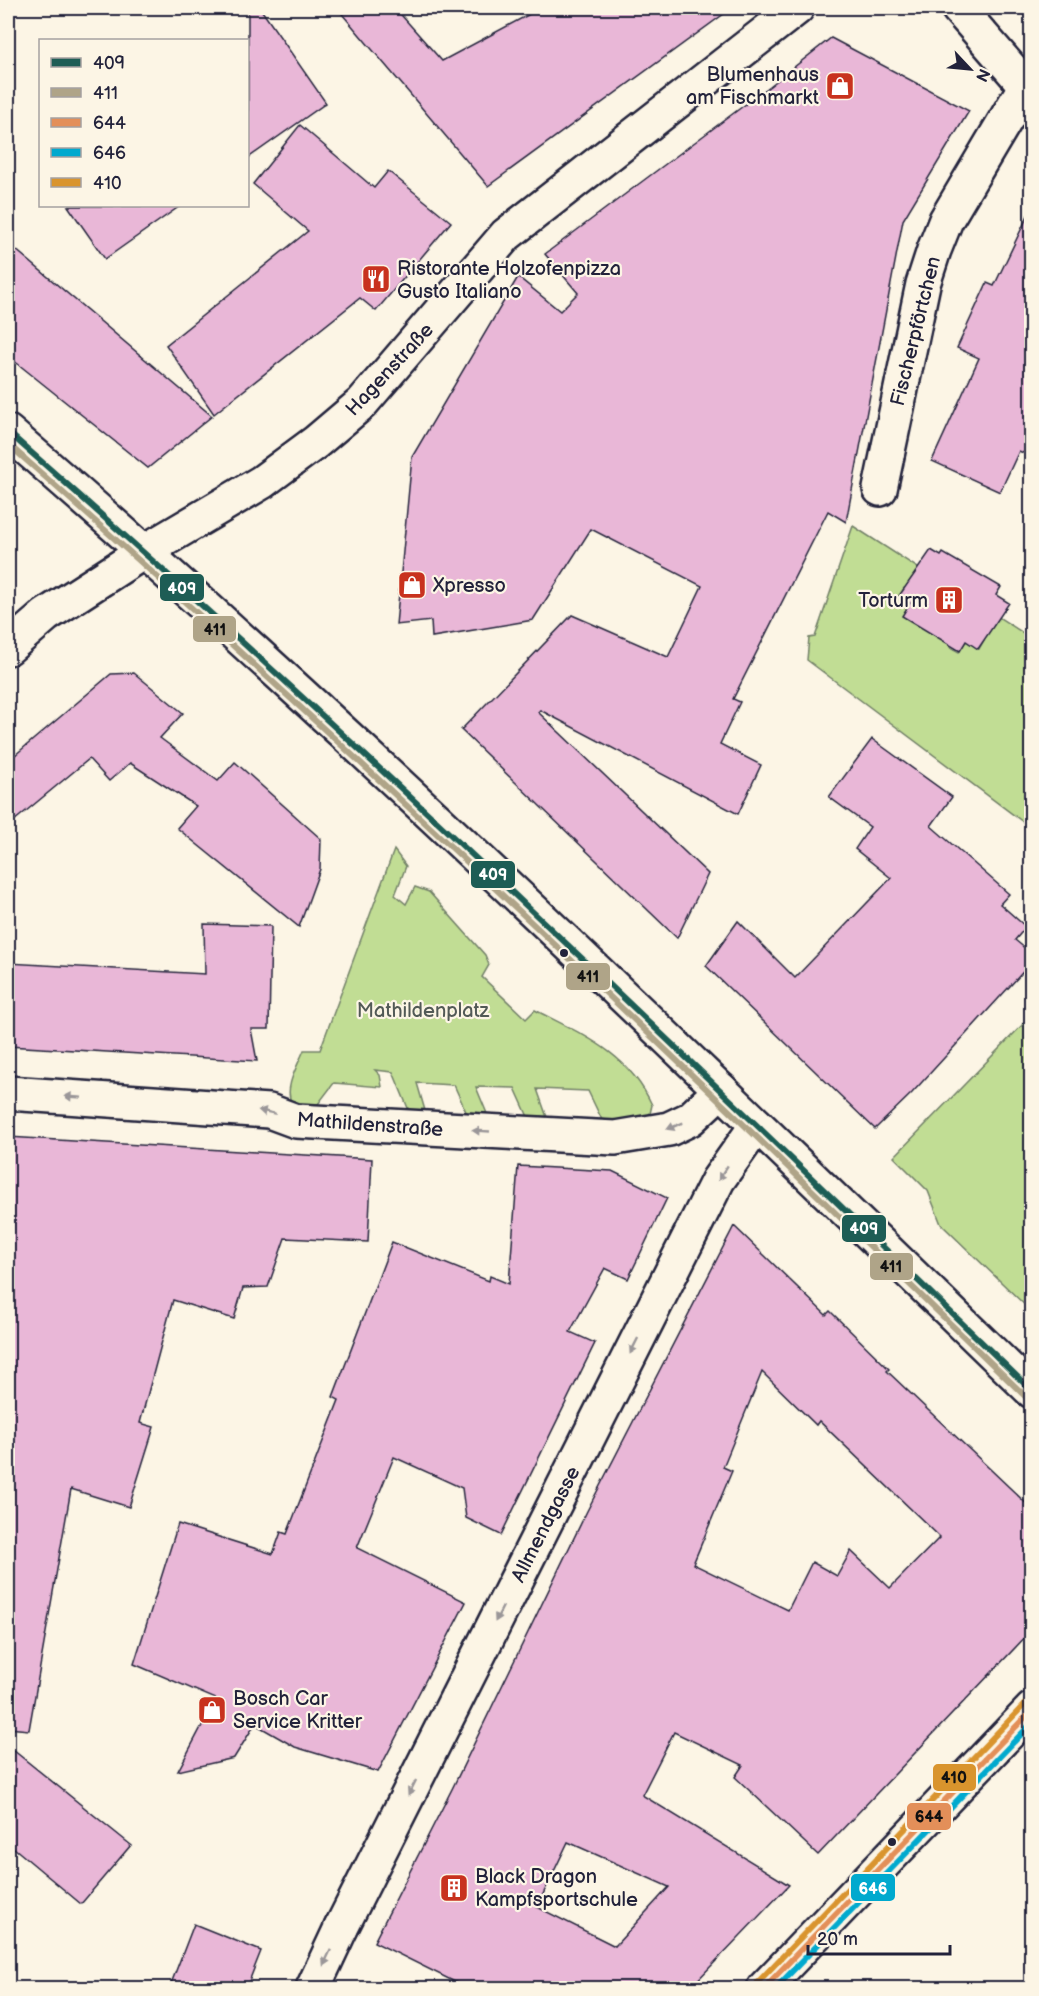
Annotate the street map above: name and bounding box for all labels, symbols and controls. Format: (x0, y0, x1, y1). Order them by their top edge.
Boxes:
legend (39, 39, 249, 207)
north arrow (940, 39, 1000, 99)
text: 409 (93, 53, 125, 74)
place label: Blumenhaus am Fischmarkt (686, 63, 819, 110)
text: N (971, 65, 993, 84)
shop icon: Blumenhaus am Fischmarkt (824, 70, 856, 102)
text: 411 (93, 83, 118, 104)
text: 644 (93, 113, 126, 134)
text: 646 (93, 143, 126, 164)
text: 410 (93, 173, 122, 194)
street label: Fischerpförtchen (886, 254, 946, 409)
place label: Ristorante Holzofenpizza Gusto Italiano (397, 257, 621, 304)
restaurant icon: Ristorante Holzofenpizza Gusto Italiano (360, 263, 392, 295)
street label: Hagenstraße (341, 318, 439, 421)
shop icon: Xpresso (396, 569, 428, 601)
line badge: 409 (159, 573, 205, 602)
place label: Xpresso (432, 574, 506, 598)
text: 409 (168, 580, 196, 599)
building icon: Torturm (933, 584, 965, 616)
place label: Torturm (858, 589, 928, 613)
line badge: 411 (192, 615, 237, 643)
text: 411 (204, 621, 226, 640)
line badge: 409 (470, 860, 516, 889)
text: 409 (479, 866, 507, 885)
unlabelled marker (558, 947, 570, 959)
line badge: 411 (565, 962, 611, 991)
text: 411 (577, 968, 599, 987)
park label: Mathildenplatz (357, 999, 490, 1023)
one-way arrow (64, 1092, 83, 1102)
one-way arrow (258, 1107, 277, 1116)
street label: Mathildenstraße (296, 1108, 444, 1142)
one-way arrow (666, 1121, 683, 1130)
one-way arrow (472, 1127, 491, 1136)
one-way arrow (718, 1165, 729, 1181)
line badge: 409 (841, 1214, 887, 1243)
text: 409 (850, 1220, 878, 1239)
line badge: 411 (869, 1252, 914, 1281)
text: 411 (880, 1258, 902, 1277)
one-way arrow (630, 1338, 639, 1355)
street label: Allmendgasse (506, 1462, 585, 1586)
one-way arrow (495, 1605, 505, 1623)
place label: Bosch Car Service Kritter (233, 1687, 363, 1734)
shop icon: Bosch Car Service Kritter (196, 1694, 228, 1726)
line badge: 410 (932, 1763, 977, 1792)
text: 410 (941, 1769, 967, 1788)
one-way arrow (407, 1780, 416, 1797)
line badge: 644 (906, 1802, 952, 1831)
text: 644 (915, 1808, 944, 1827)
unlabelled marker (886, 1836, 898, 1848)
place label: Black Dragon Kampfsportschule (475, 1865, 638, 1912)
building icon: Black Dragon Kampfsportschule (438, 1872, 470, 1904)
line badge: 646 (850, 1873, 896, 1902)
text: 646 (859, 1880, 888, 1899)
scale bar (808, 1918, 950, 1956)
text: 20 m (817, 1929, 858, 1950)
one-way arrow (323, 1950, 332, 1967)

